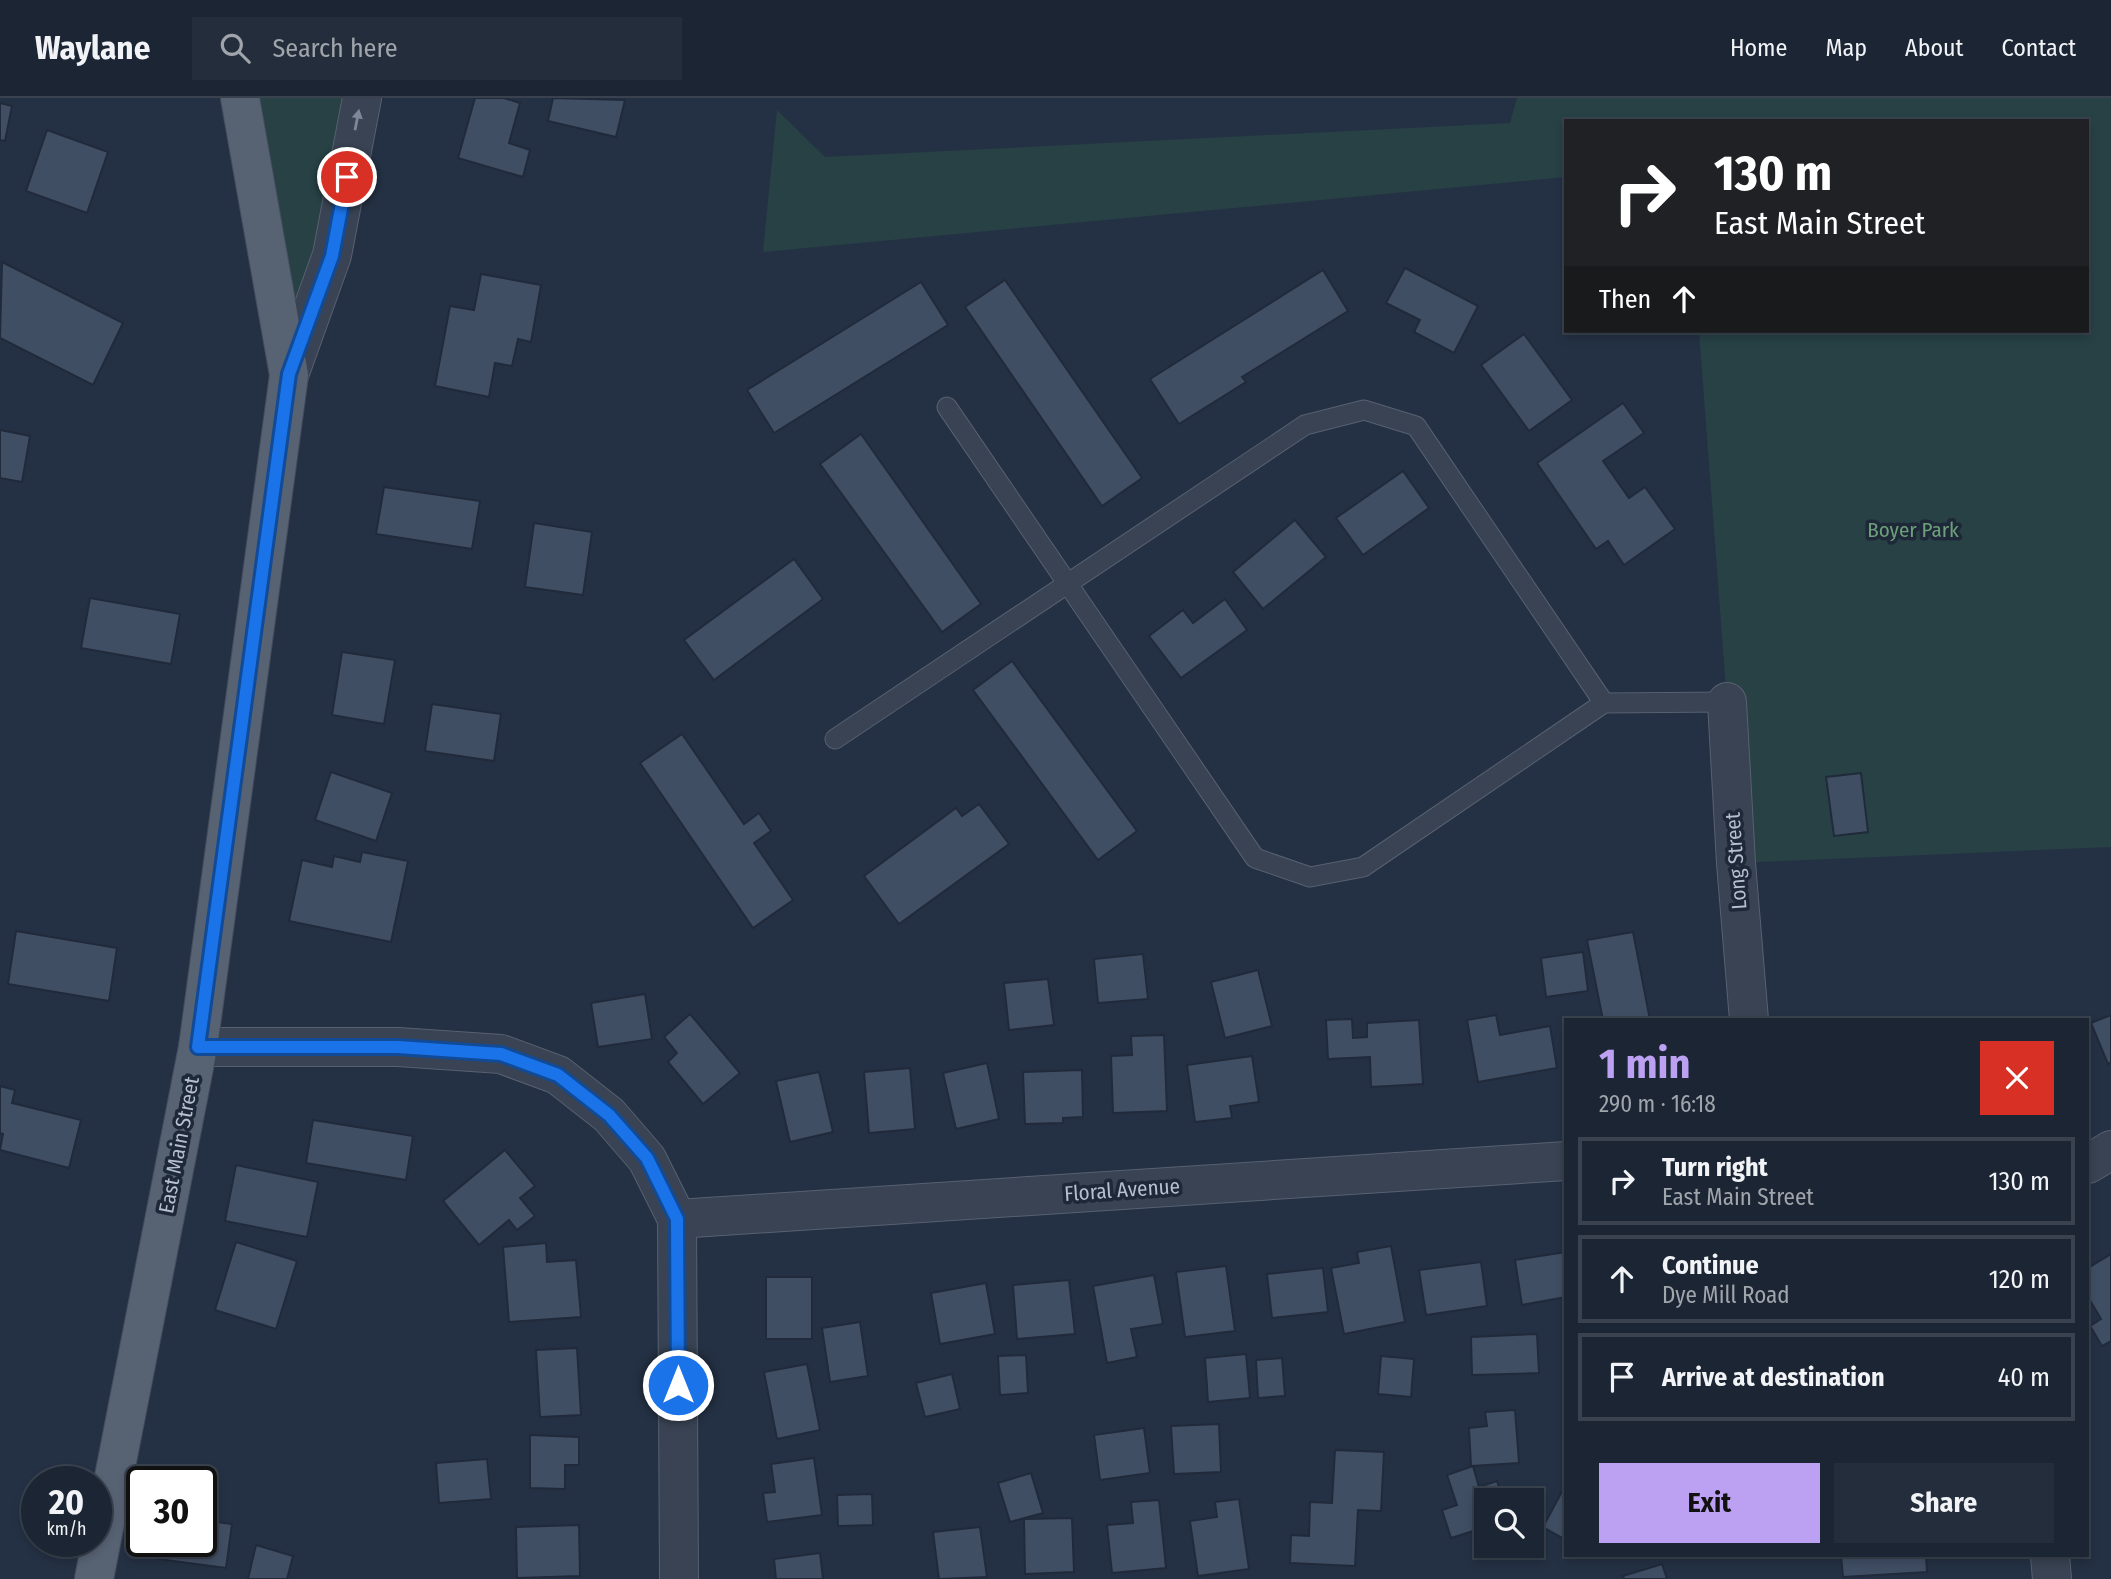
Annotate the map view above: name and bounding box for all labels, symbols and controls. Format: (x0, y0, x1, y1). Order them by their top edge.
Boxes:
search box (192, 17, 682, 80)
text: Waylane (35, 28, 150, 68)
icon: search (216, 29, 254, 67)
text: Search here (272, 33, 398, 64)
text: Home (1730, 34, 1787, 62)
text: Map (1825, 34, 1867, 62)
text: About (1905, 34, 1963, 62)
text: Contact (2001, 34, 2076, 62)
one-way arrow (352, 109, 363, 131)
text: 130 m (1714, 144, 1832, 203)
pin (317, 147, 377, 207)
icon: right (1599, 147, 1690, 238)
icon: arrive (328, 158, 366, 196)
text: East Main Street (1714, 204, 1925, 242)
icon: ahead (1665, 280, 1703, 318)
text: Then (1599, 284, 1651, 315)
park label: Boyer Park (1867, 517, 1959, 543)
street label: Long Street (1720, 811, 1752, 910)
text: 1 min (1599, 1039, 1690, 1089)
button: close (1980, 1041, 2054, 1115)
street label: East Main Street (153, 1074, 205, 1216)
text: 290 m · 16:18 (1599, 1090, 1716, 1118)
text: Turn right (1662, 1152, 1768, 1183)
icon: right (1603, 1162, 1641, 1200)
text: 130 m (1988, 1166, 2050, 1197)
street label: Floral Avenue (1063, 1173, 1181, 1207)
text: East Main Street (1662, 1183, 1814, 1211)
text: Continue (1662, 1250, 1759, 1281)
icon: ahead (1603, 1260, 1641, 1298)
text: 120 m (1989, 1264, 2050, 1295)
text: Dye Mill Road (1662, 1281, 1790, 1309)
position arrow (641, 1348, 715, 1422)
icon: arrive (1603, 1358, 1641, 1396)
text: Arrive at destination (1662, 1362, 1885, 1393)
text: 40 m (1998, 1362, 2050, 1393)
button: Exit (1599, 1463, 1820, 1543)
button: Share (1834, 1463, 2054, 1543)
speed limit sign: 30 (126, 1466, 217, 1557)
text: 20 (49, 1481, 84, 1523)
map controls (1474, 1488, 1544, 1558)
button: search (1474, 1488, 1544, 1558)
text: km/h (46, 1518, 87, 1540)

